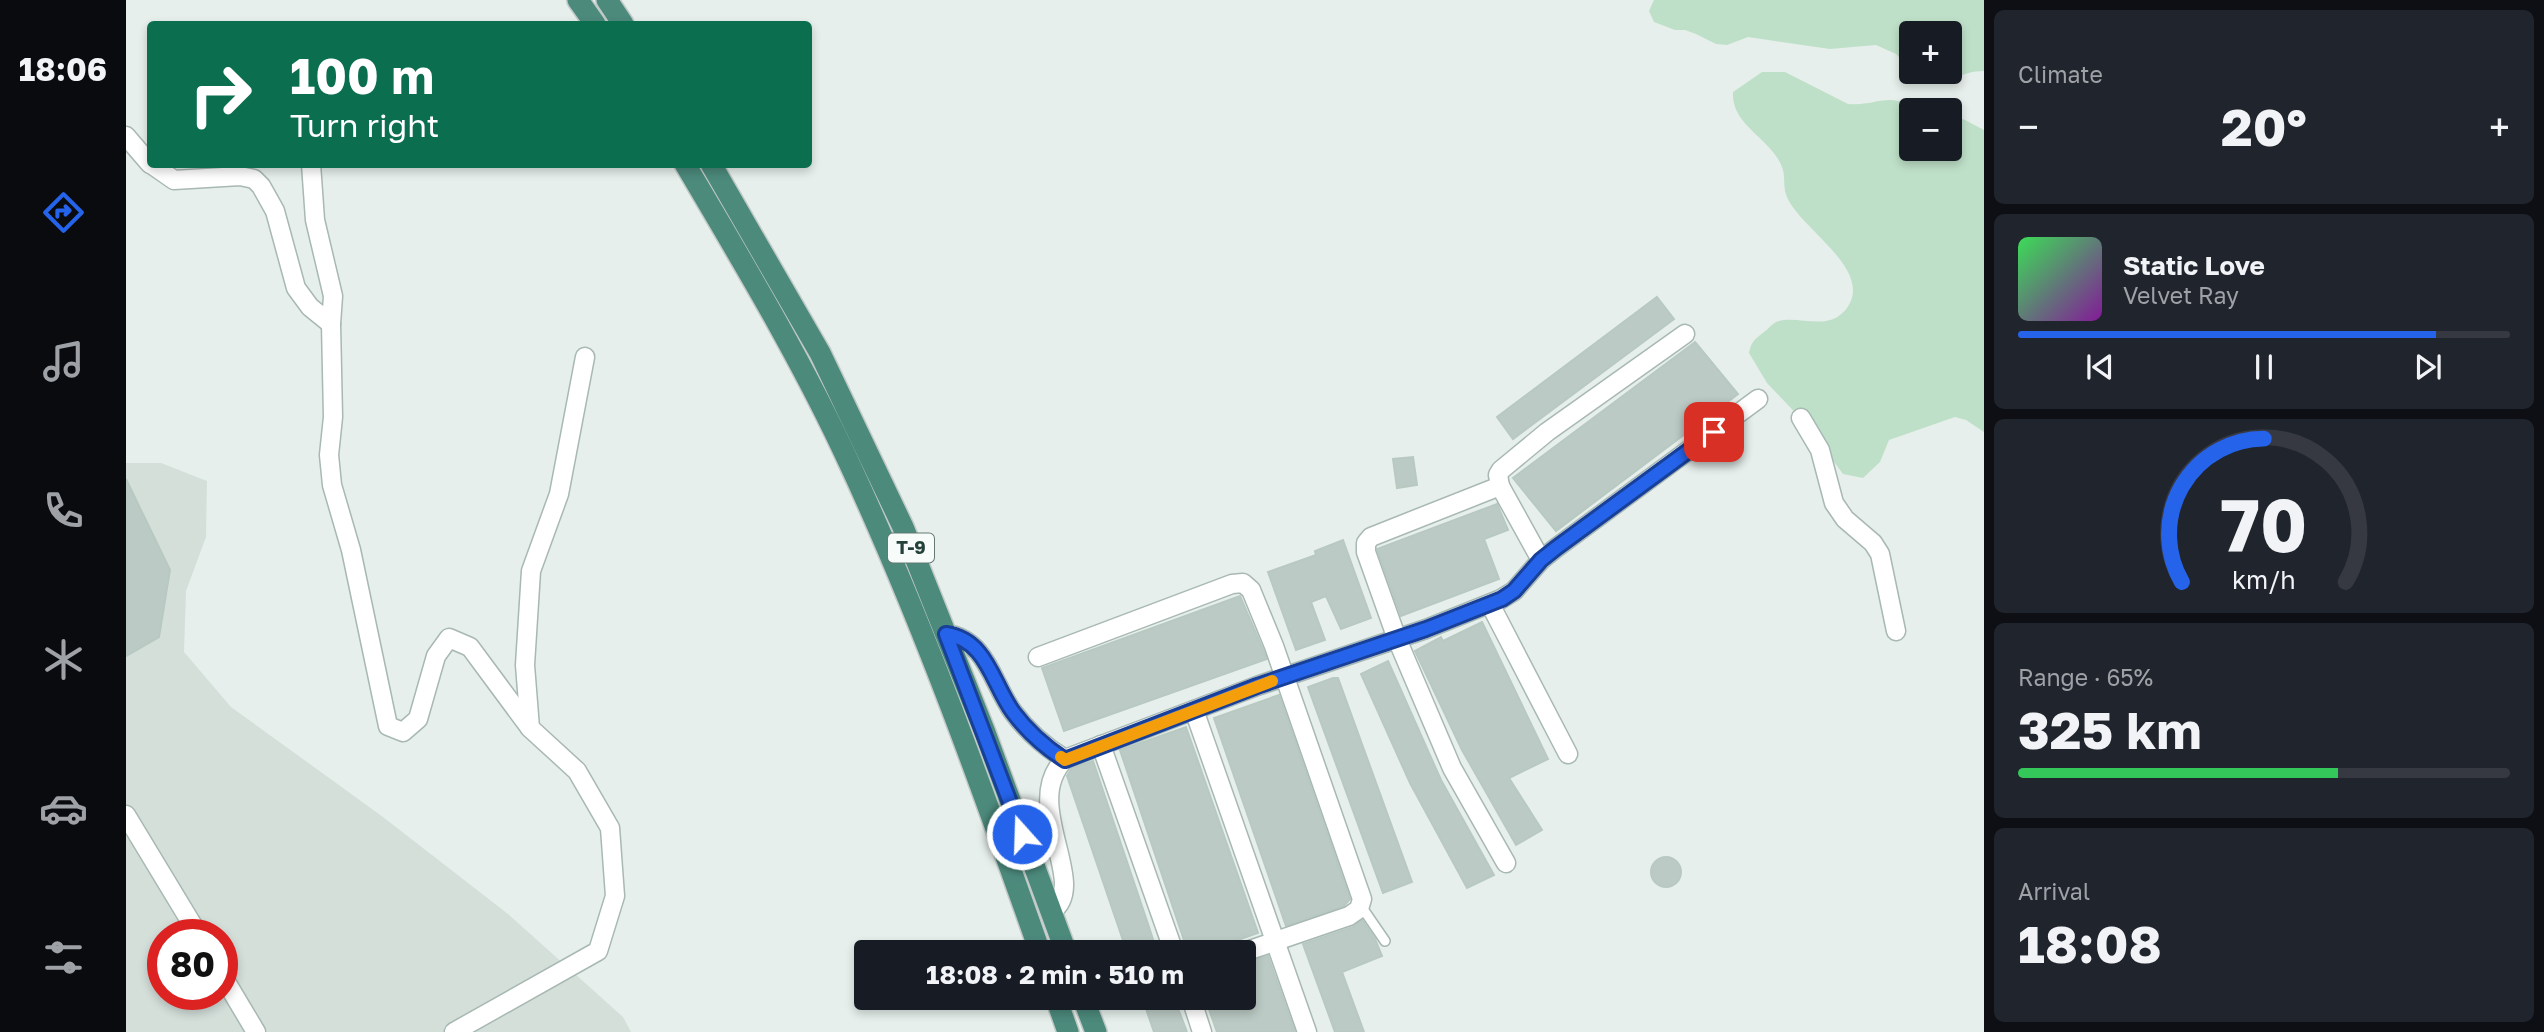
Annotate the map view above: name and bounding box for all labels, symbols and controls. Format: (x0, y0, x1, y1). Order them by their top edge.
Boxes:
map controls (1899, 21, 1962, 161)
button: + (1899, 21, 1962, 84)
text: 100 m (290, 46, 434, 105)
icon: right (175, 49, 266, 140)
text: 18:06 (19, 50, 107, 88)
text: Climate (2018, 60, 2103, 88)
text: 20° (2221, 95, 2307, 157)
button: − (1899, 98, 1962, 161)
text: − (2018, 104, 2039, 149)
text: + (2489, 104, 2510, 149)
text: Turn right (290, 106, 439, 144)
icon: directions (39, 188, 88, 237)
text: Static Love (2123, 250, 2265, 281)
text: Velvet Ray (2123, 281, 2239, 309)
icon: music (39, 337, 88, 386)
icon: previous (2081, 348, 2119, 386)
icon: pause (2245, 348, 2283, 386)
icon: next (2409, 348, 2447, 386)
pin (1684, 402, 1744, 462)
icon: arrive (1695, 413, 1733, 451)
text: 70 (2221, 481, 2308, 568)
icon: phone (39, 486, 88, 535)
road number: T-9 (888, 534, 934, 562)
text: km/h (2232, 564, 2296, 595)
icon: climate (39, 635, 88, 684)
text: Range · 65% (2018, 663, 2153, 691)
text: 325 km (2018, 698, 2202, 760)
icon: car (39, 784, 88, 833)
position arrow (985, 797, 1059, 871)
text: Arrival (2018, 877, 2090, 905)
text: 18:08 (2018, 912, 2162, 974)
speed limit sign: 80 (147, 919, 238, 1010)
icon: filters (39, 933, 88, 982)
text: 18:08 · 2 min · 510 m (926, 959, 1184, 990)

